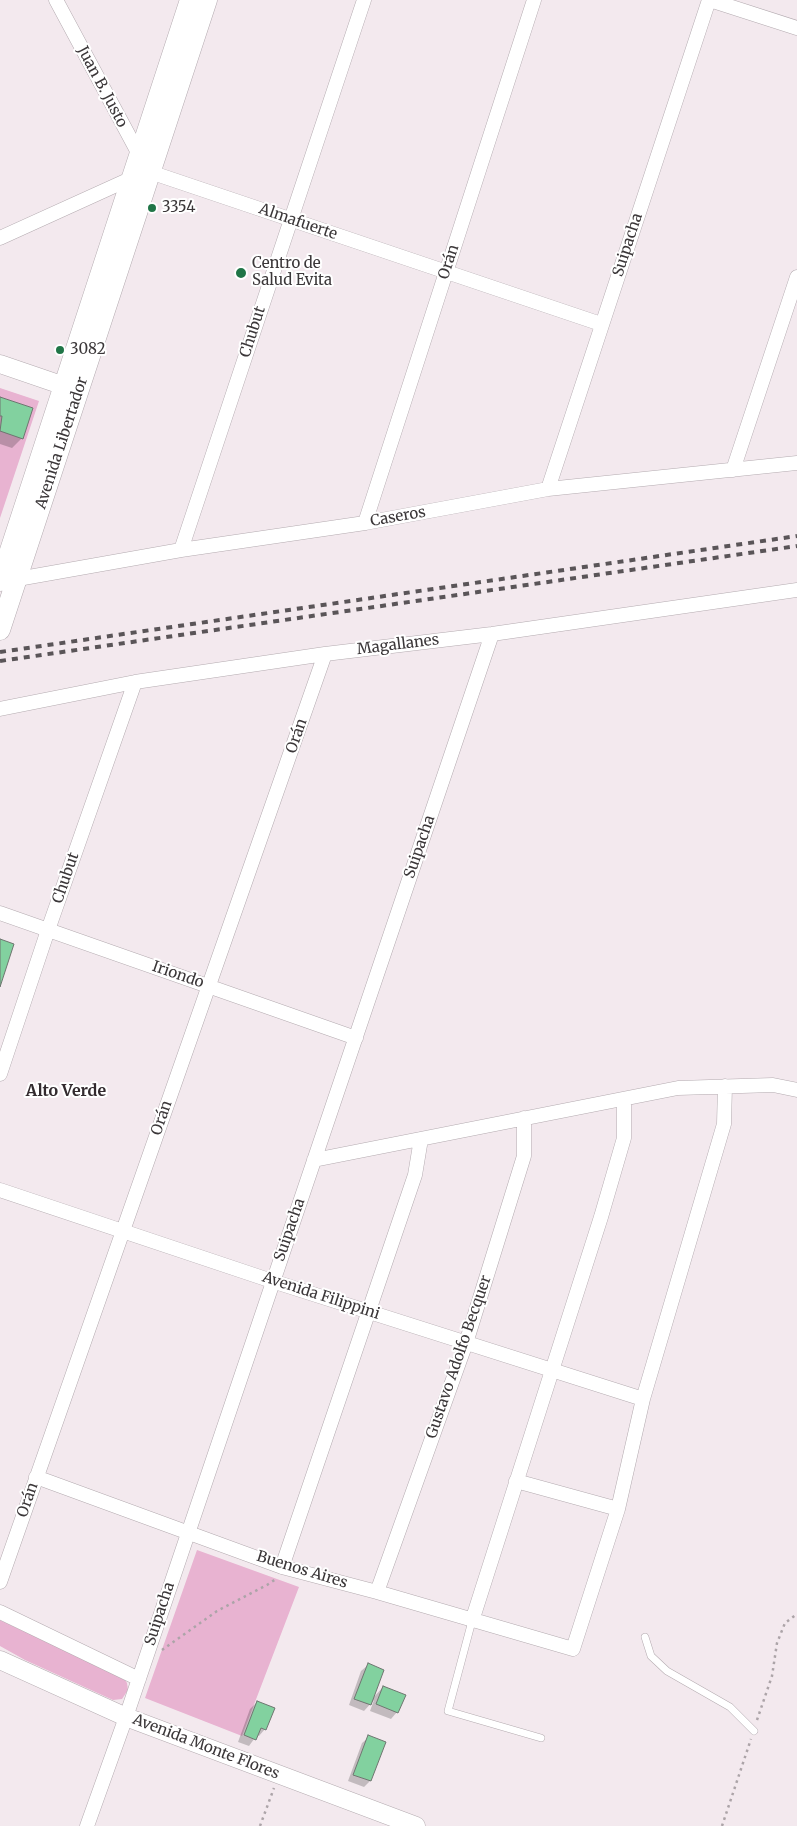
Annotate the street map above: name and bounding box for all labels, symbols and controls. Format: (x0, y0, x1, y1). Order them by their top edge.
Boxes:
street label: Juan B. Justo (73, 43, 131, 131)
place label: 3354 (162, 199, 195, 217)
street label: Almafuerte (257, 200, 339, 244)
marker: 3354 (146, 202, 158, 214)
street label: Suipacha (609, 211, 647, 279)
street label: Orán (435, 242, 463, 282)
place label: Centro de Salud Evita (252, 255, 332, 290)
marker: Centro de Salud Evita (234, 266, 248, 280)
street label: Chubut (236, 304, 270, 360)
place label: 3082 (70, 341, 106, 359)
marker: 3082 (54, 344, 66, 356)
street label: Avenida Libertador (32, 375, 92, 511)
street label: Caseros (369, 503, 427, 531)
street label: Magallanes (356, 631, 440, 659)
street label: Orán (283, 716, 311, 756)
street label: Suipacha (401, 813, 439, 881)
street label: Chubut (49, 850, 83, 906)
street label: Iriondo (150, 958, 206, 992)
district label: Alto Verde (26, 1081, 106, 1101)
street label: Orán (148, 1098, 176, 1138)
street label: Suipacha (271, 1196, 309, 1264)
street label: Avenida Filippini (260, 1269, 382, 1323)
street label: Gustavo Adolfo Becquer (423, 1273, 495, 1441)
street label: Orán (14, 1480, 42, 1520)
street label: Buenos Aires (254, 1548, 350, 1592)
street label: Suipacha (141, 1580, 179, 1648)
street label: Avenida Monte Flores (130, 1711, 282, 1783)

